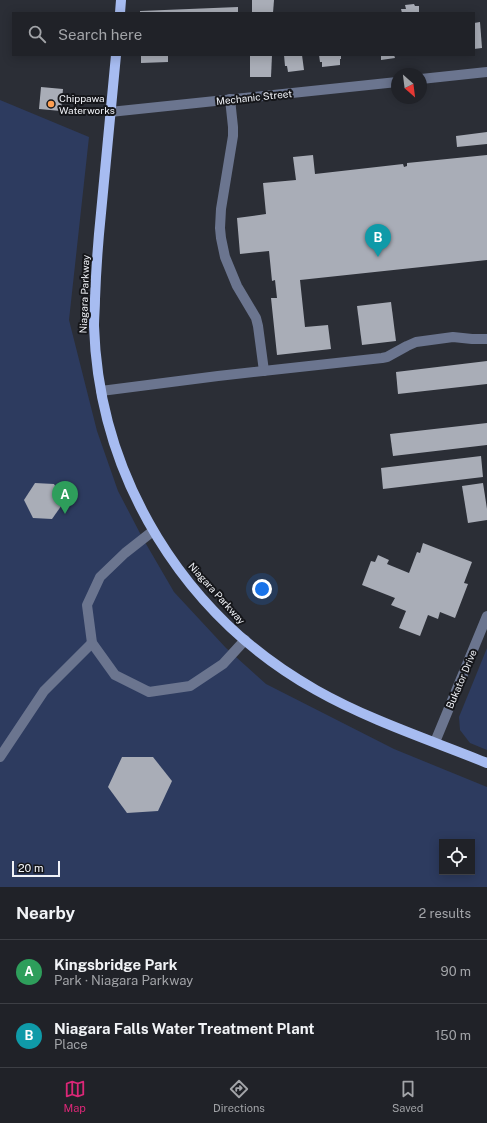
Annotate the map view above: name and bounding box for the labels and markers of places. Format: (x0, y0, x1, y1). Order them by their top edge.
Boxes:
place label: Chippawa Waterworks (59, 92, 115, 116)
marker: Chippawa Waterworks (46, 99, 56, 109)
pin: B (365, 224, 391, 257)
pin: A (52, 481, 78, 514)

